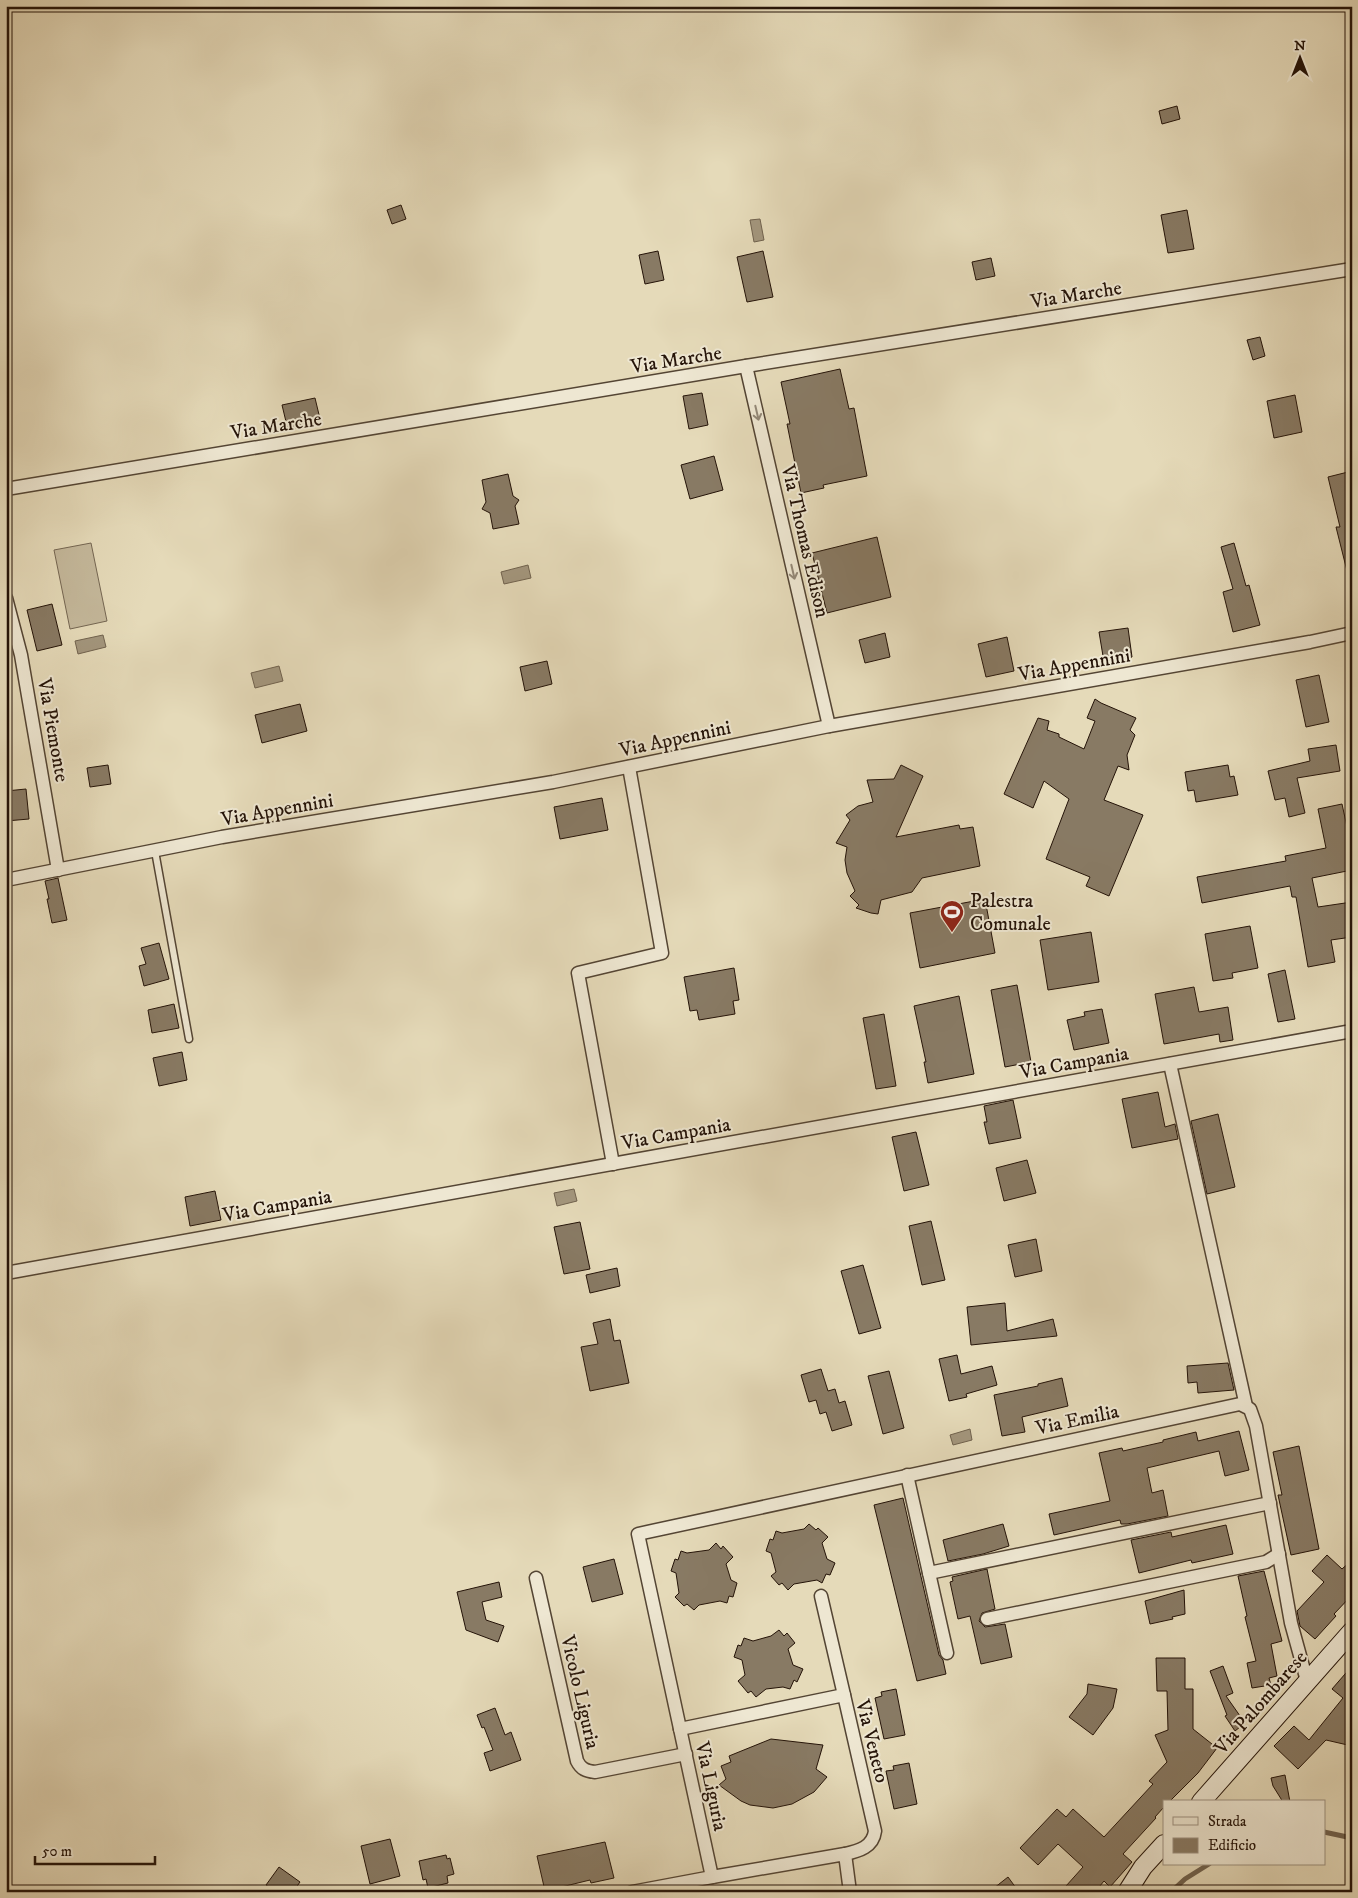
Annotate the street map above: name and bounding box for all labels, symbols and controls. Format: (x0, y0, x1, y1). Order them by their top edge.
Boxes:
north arrow (1276, 32, 1326, 82)
text: N (1294, 37, 1306, 55)
street label: Via Marche (1028, 276, 1124, 315)
street label: Via Marche (628, 341, 724, 380)
one-way arrow (753, 405, 762, 421)
street label: Via Marche (228, 407, 324, 446)
street label: Via Thomas Edison (775, 461, 834, 621)
one-way arrow (789, 563, 798, 579)
street label: Via Appennini (1015, 643, 1132, 688)
street label: Via Piemonte (31, 675, 74, 784)
street label: Via Appennini (616, 715, 733, 764)
street label: Via Appennini (218, 788, 335, 833)
place label: Palestra Comunale (970, 889, 1051, 937)
sports icon: Palestra Comunale (939, 899, 965, 933)
street label: Via Campania (1017, 1042, 1131, 1086)
street label: Via Campania (619, 1113, 733, 1157)
street label: Via Campania (220, 1185, 334, 1229)
street label: Via Emilia (1032, 1399, 1122, 1442)
street label: Vicolo Liguria (554, 1632, 605, 1752)
street label: Via Palombarese (1208, 1646, 1313, 1761)
street label: Via Veneto (849, 1696, 894, 1786)
street label: Via Liguria (689, 1738, 732, 1834)
legend (1163, 1800, 1326, 1866)
text: Strada (1208, 1812, 1247, 1831)
scale bar (35, 1833, 155, 1865)
text: Edificio (1208, 1836, 1256, 1855)
text: 50 m (42, 1842, 72, 1861)

